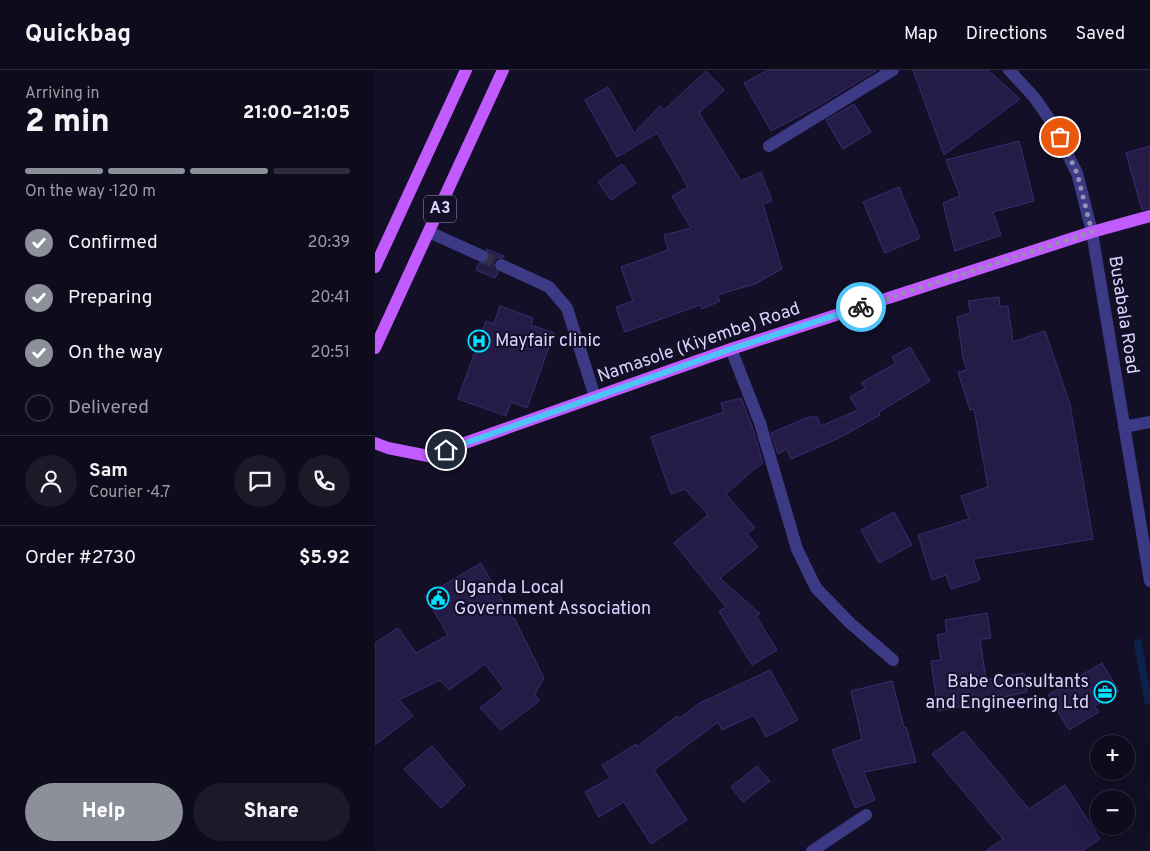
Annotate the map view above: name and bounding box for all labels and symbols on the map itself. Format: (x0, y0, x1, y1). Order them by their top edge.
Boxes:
pin (1039, 116, 1081, 158)
road number: A3 (424, 196, 456, 222)
street label: Busabala Road (1102, 254, 1144, 376)
courier (836, 282, 886, 332)
street label: Namasole (Kiyembe) Road (595, 297, 803, 389)
hospital icon: Mayfair clinic (467, 329, 491, 353)
place label: Mayfair clinic (495, 330, 601, 353)
pin (425, 429, 467, 471)
place label: Uganda Local Government Association (454, 577, 651, 621)
public building icon: Uganda Local Government Association (426, 586, 450, 610)
place label: Babe Consultants and Engineering Ltd (926, 671, 1089, 715)
office icon: Babe Consultants and Engineering Ltd (1093, 680, 1117, 704)

